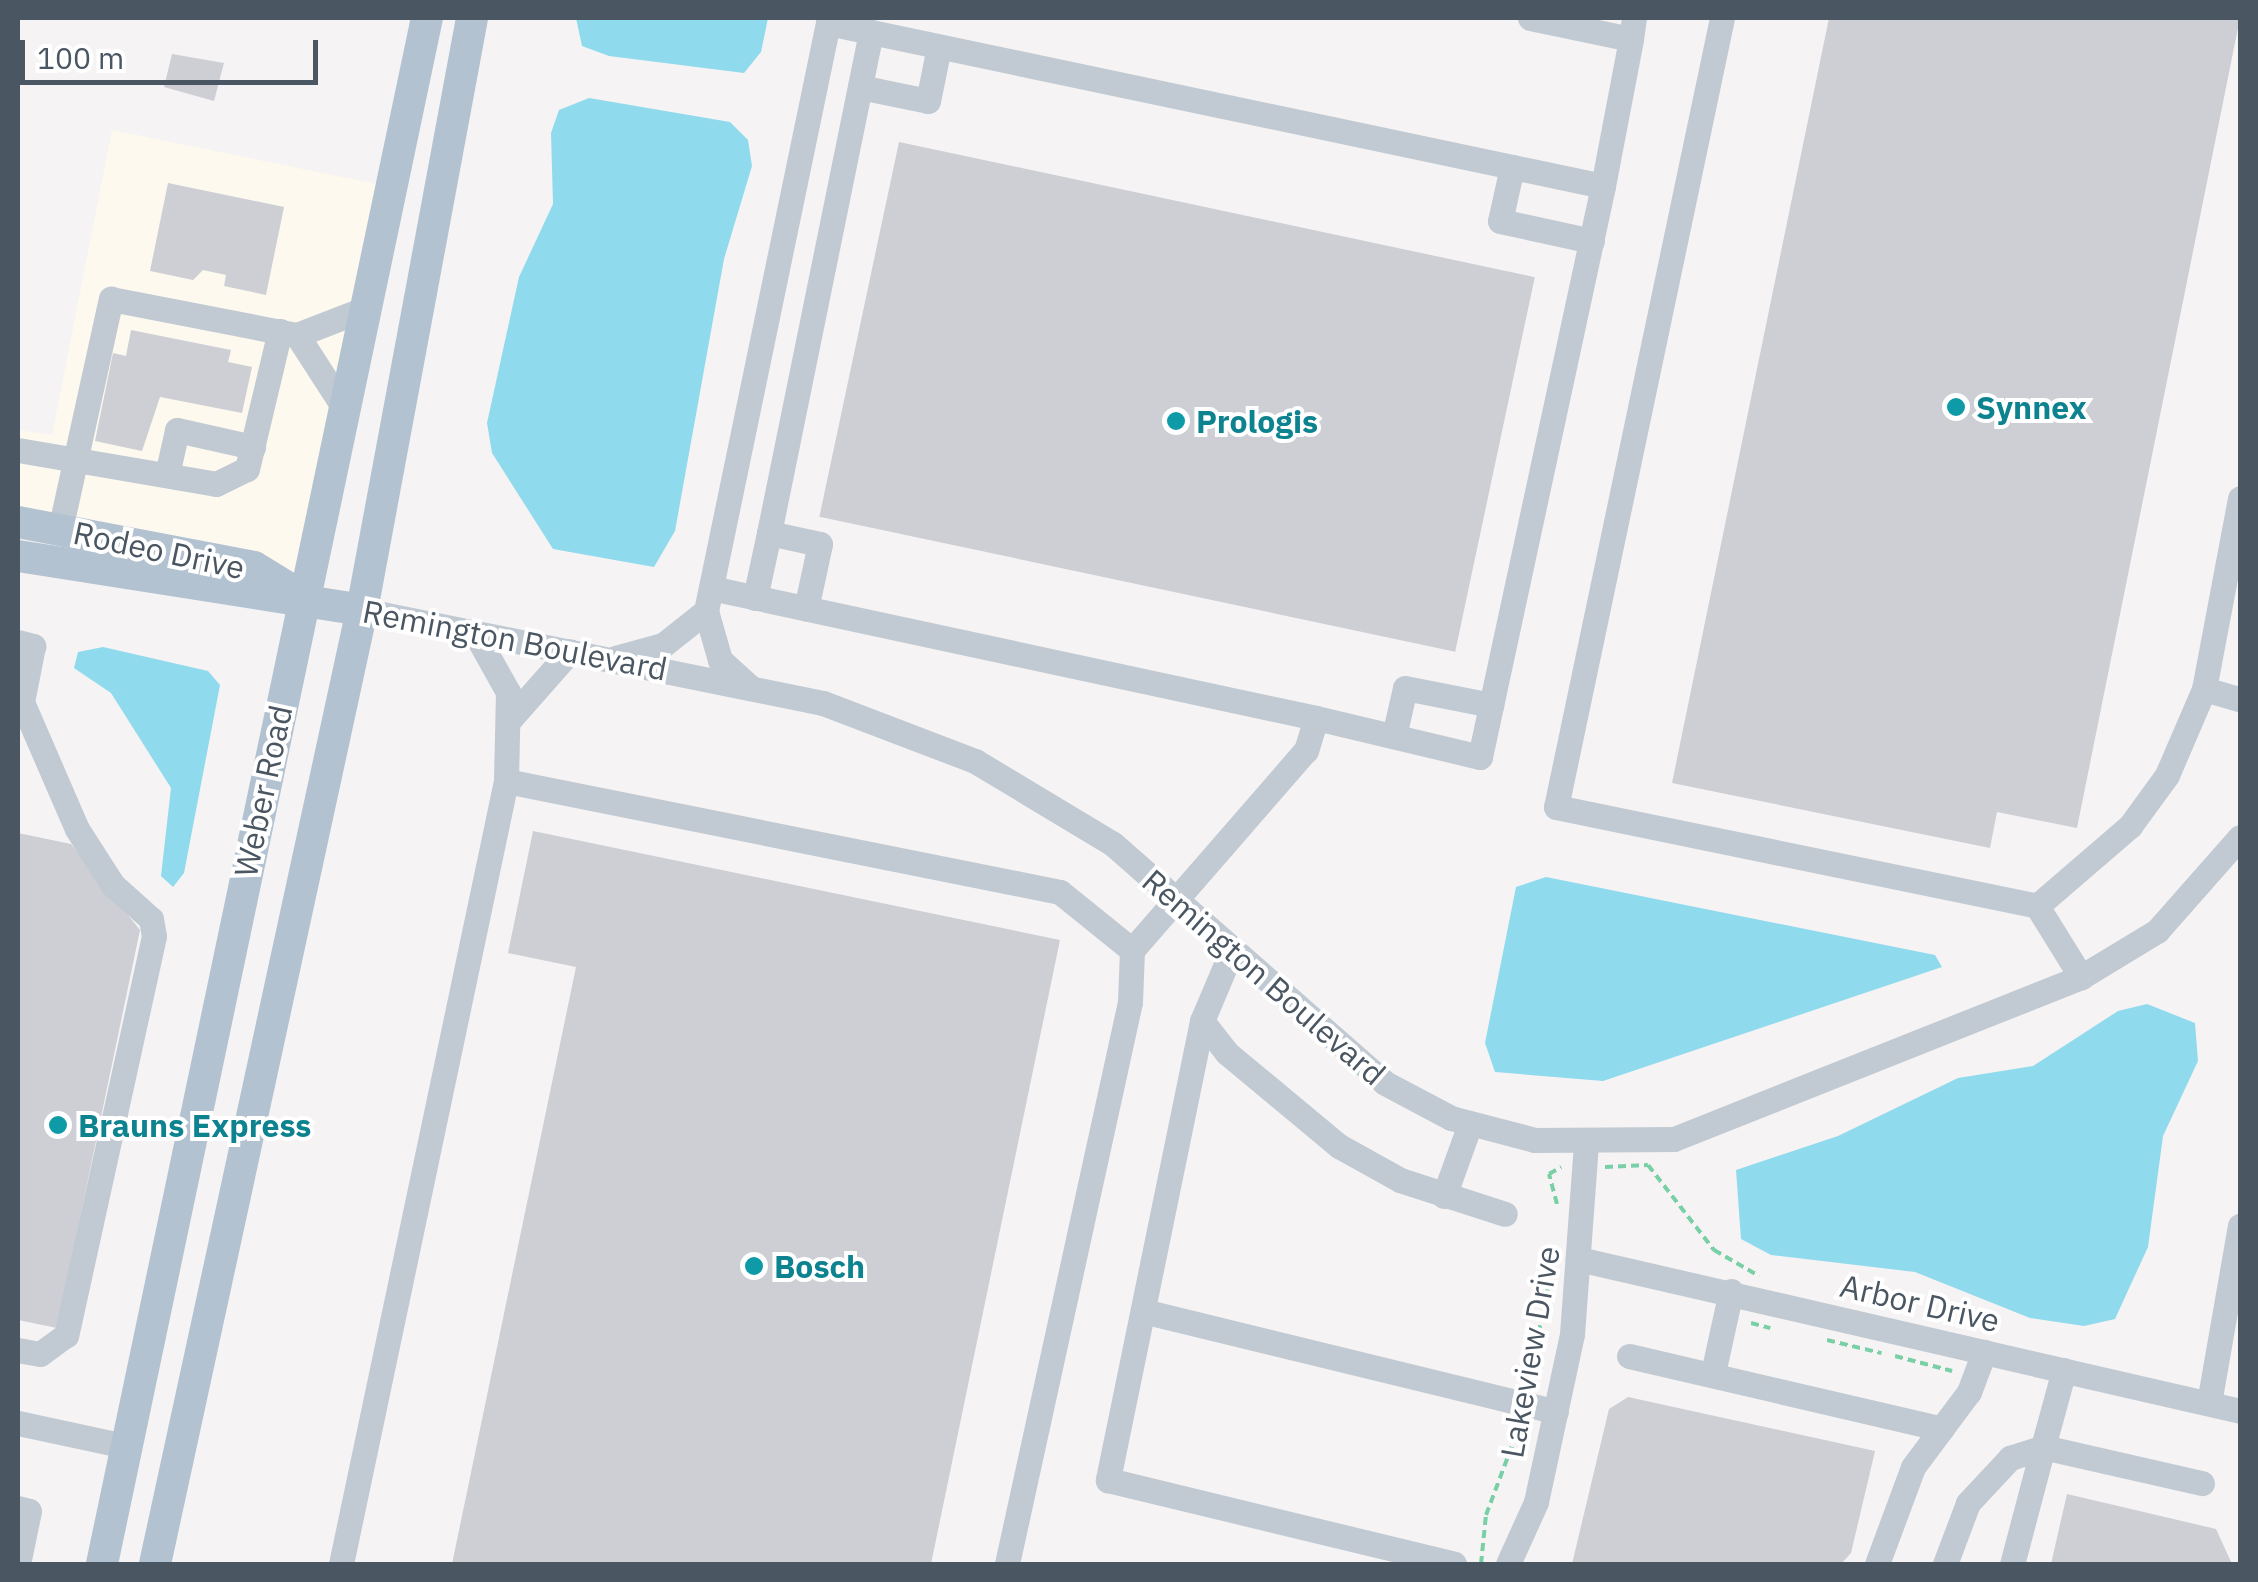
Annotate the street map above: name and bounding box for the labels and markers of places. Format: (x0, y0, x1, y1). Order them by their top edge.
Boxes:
place label: Synnex (1976, 388, 2087, 426)
marker: Synnex (1945, 396, 1967, 418)
place label: Prologis (1196, 402, 1318, 440)
marker: Prologis (1165, 410, 1187, 432)
place label: Brauns Express (78, 1106, 311, 1144)
marker: Brauns Express (47, 1114, 69, 1136)
place label: Bosch (774, 1247, 865, 1285)
marker: Bosch (743, 1255, 765, 1277)

